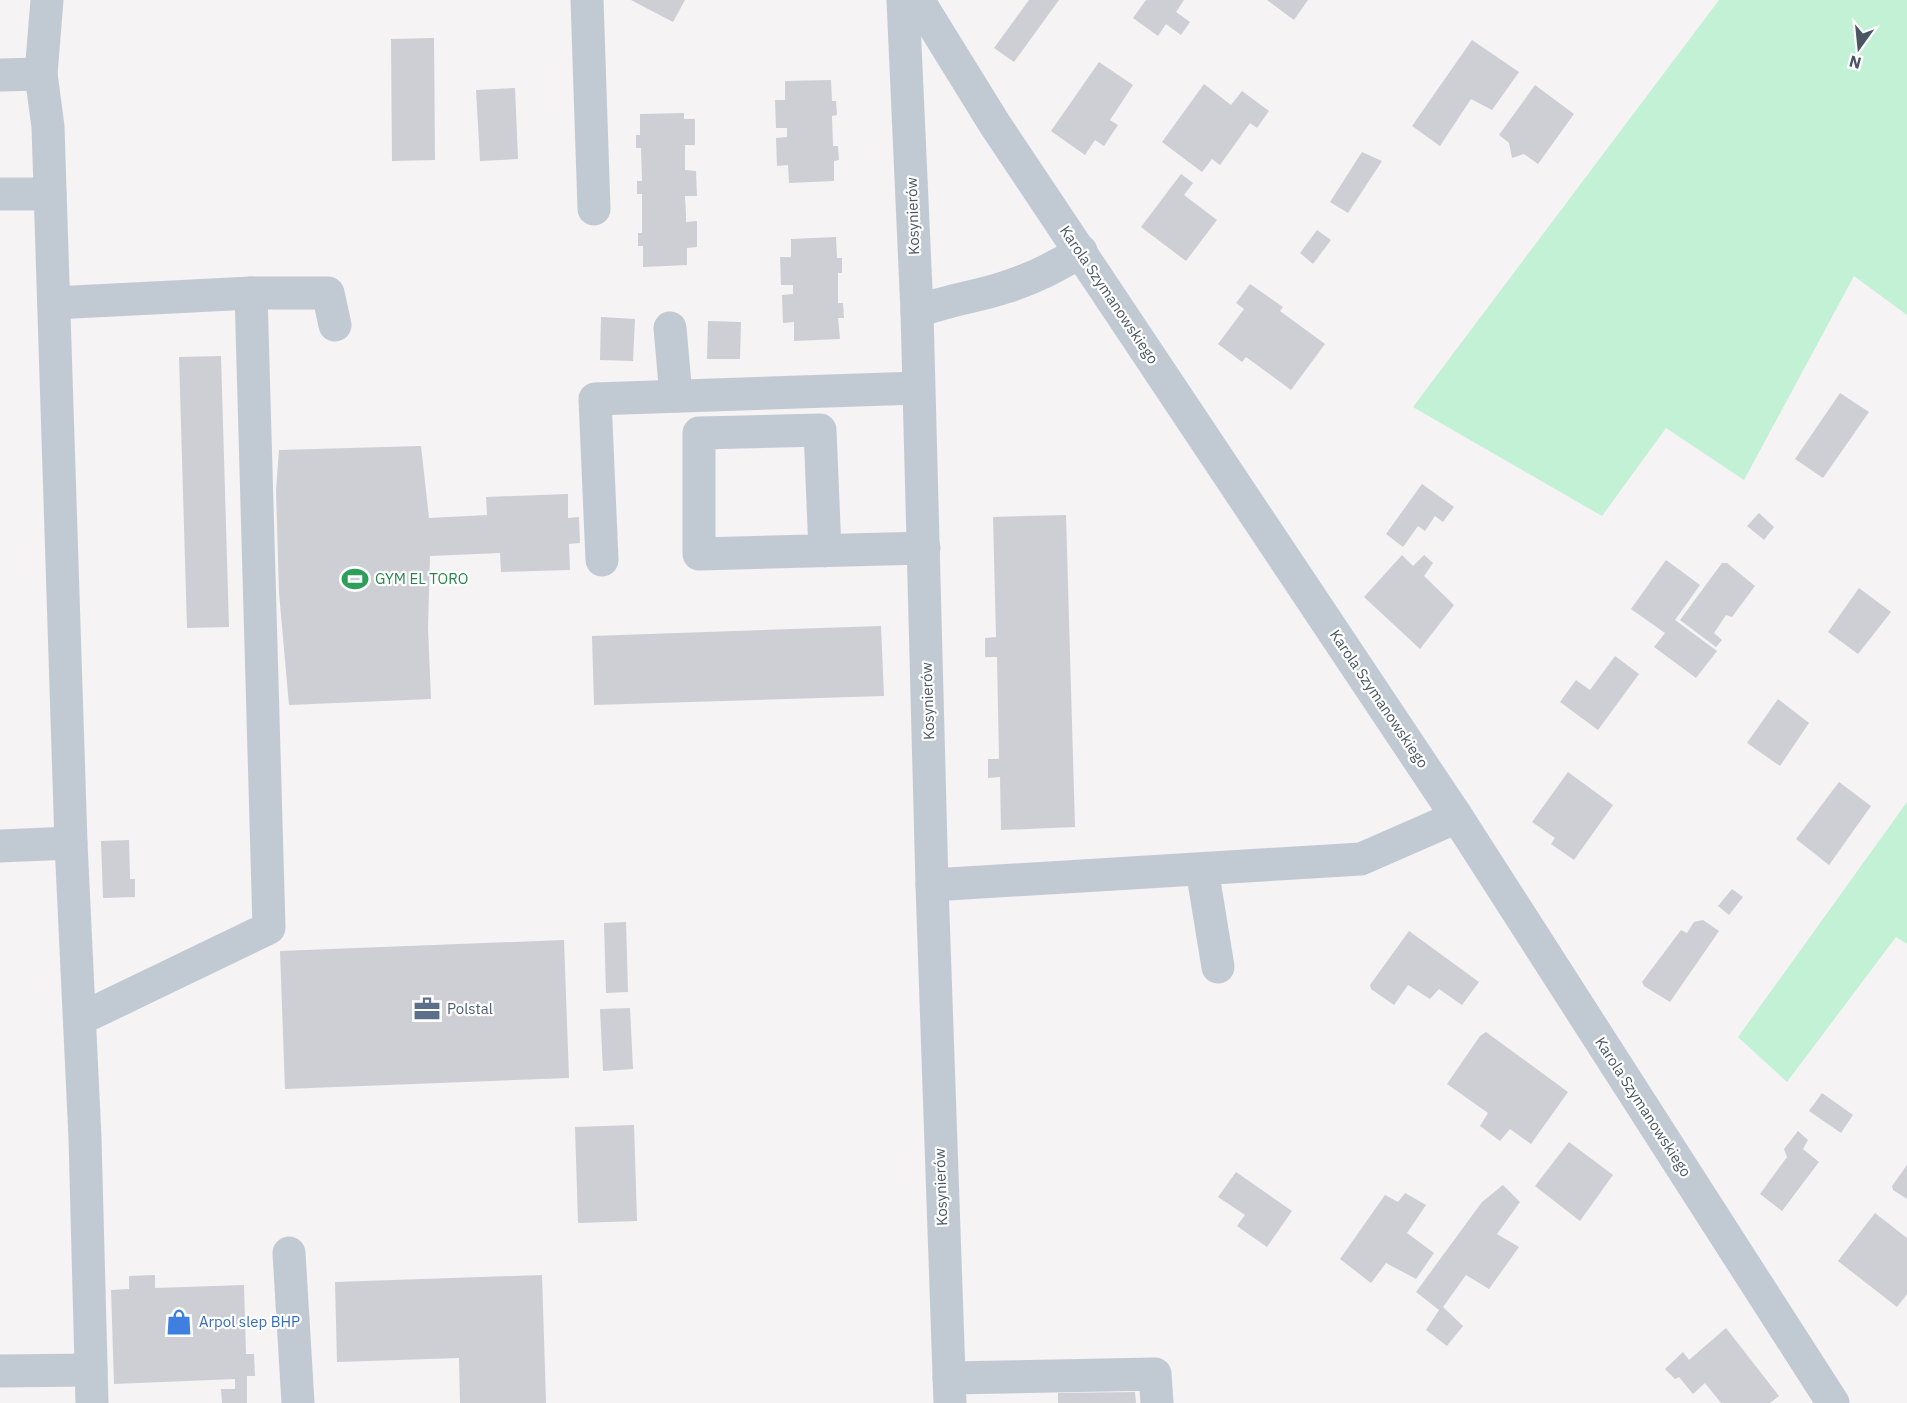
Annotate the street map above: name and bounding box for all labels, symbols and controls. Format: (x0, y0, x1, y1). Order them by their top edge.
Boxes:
north arrow (1829, 18, 1889, 78)
text: N (1847, 51, 1863, 74)
street label: Kosynierów (902, 176, 923, 255)
street label: Karola Szymanowskiego (1056, 222, 1163, 368)
sports icon: GYM EL TORO (340, 564, 370, 594)
place label: GYM EL TORO (375, 569, 468, 588)
street label: Karola Szymanowskiego (1326, 626, 1433, 772)
street label: Kosynierów (917, 661, 938, 740)
office icon: Polstal (412, 994, 442, 1024)
place label: Polstal (447, 999, 493, 1018)
street label: Karola Szymanowskiego (1591, 1033, 1696, 1180)
street label: Kosynierów (930, 1147, 951, 1226)
shop icon: Arpol slep BHP (164, 1307, 194, 1337)
place label: Arpol slep BHP (199, 1312, 300, 1331)

